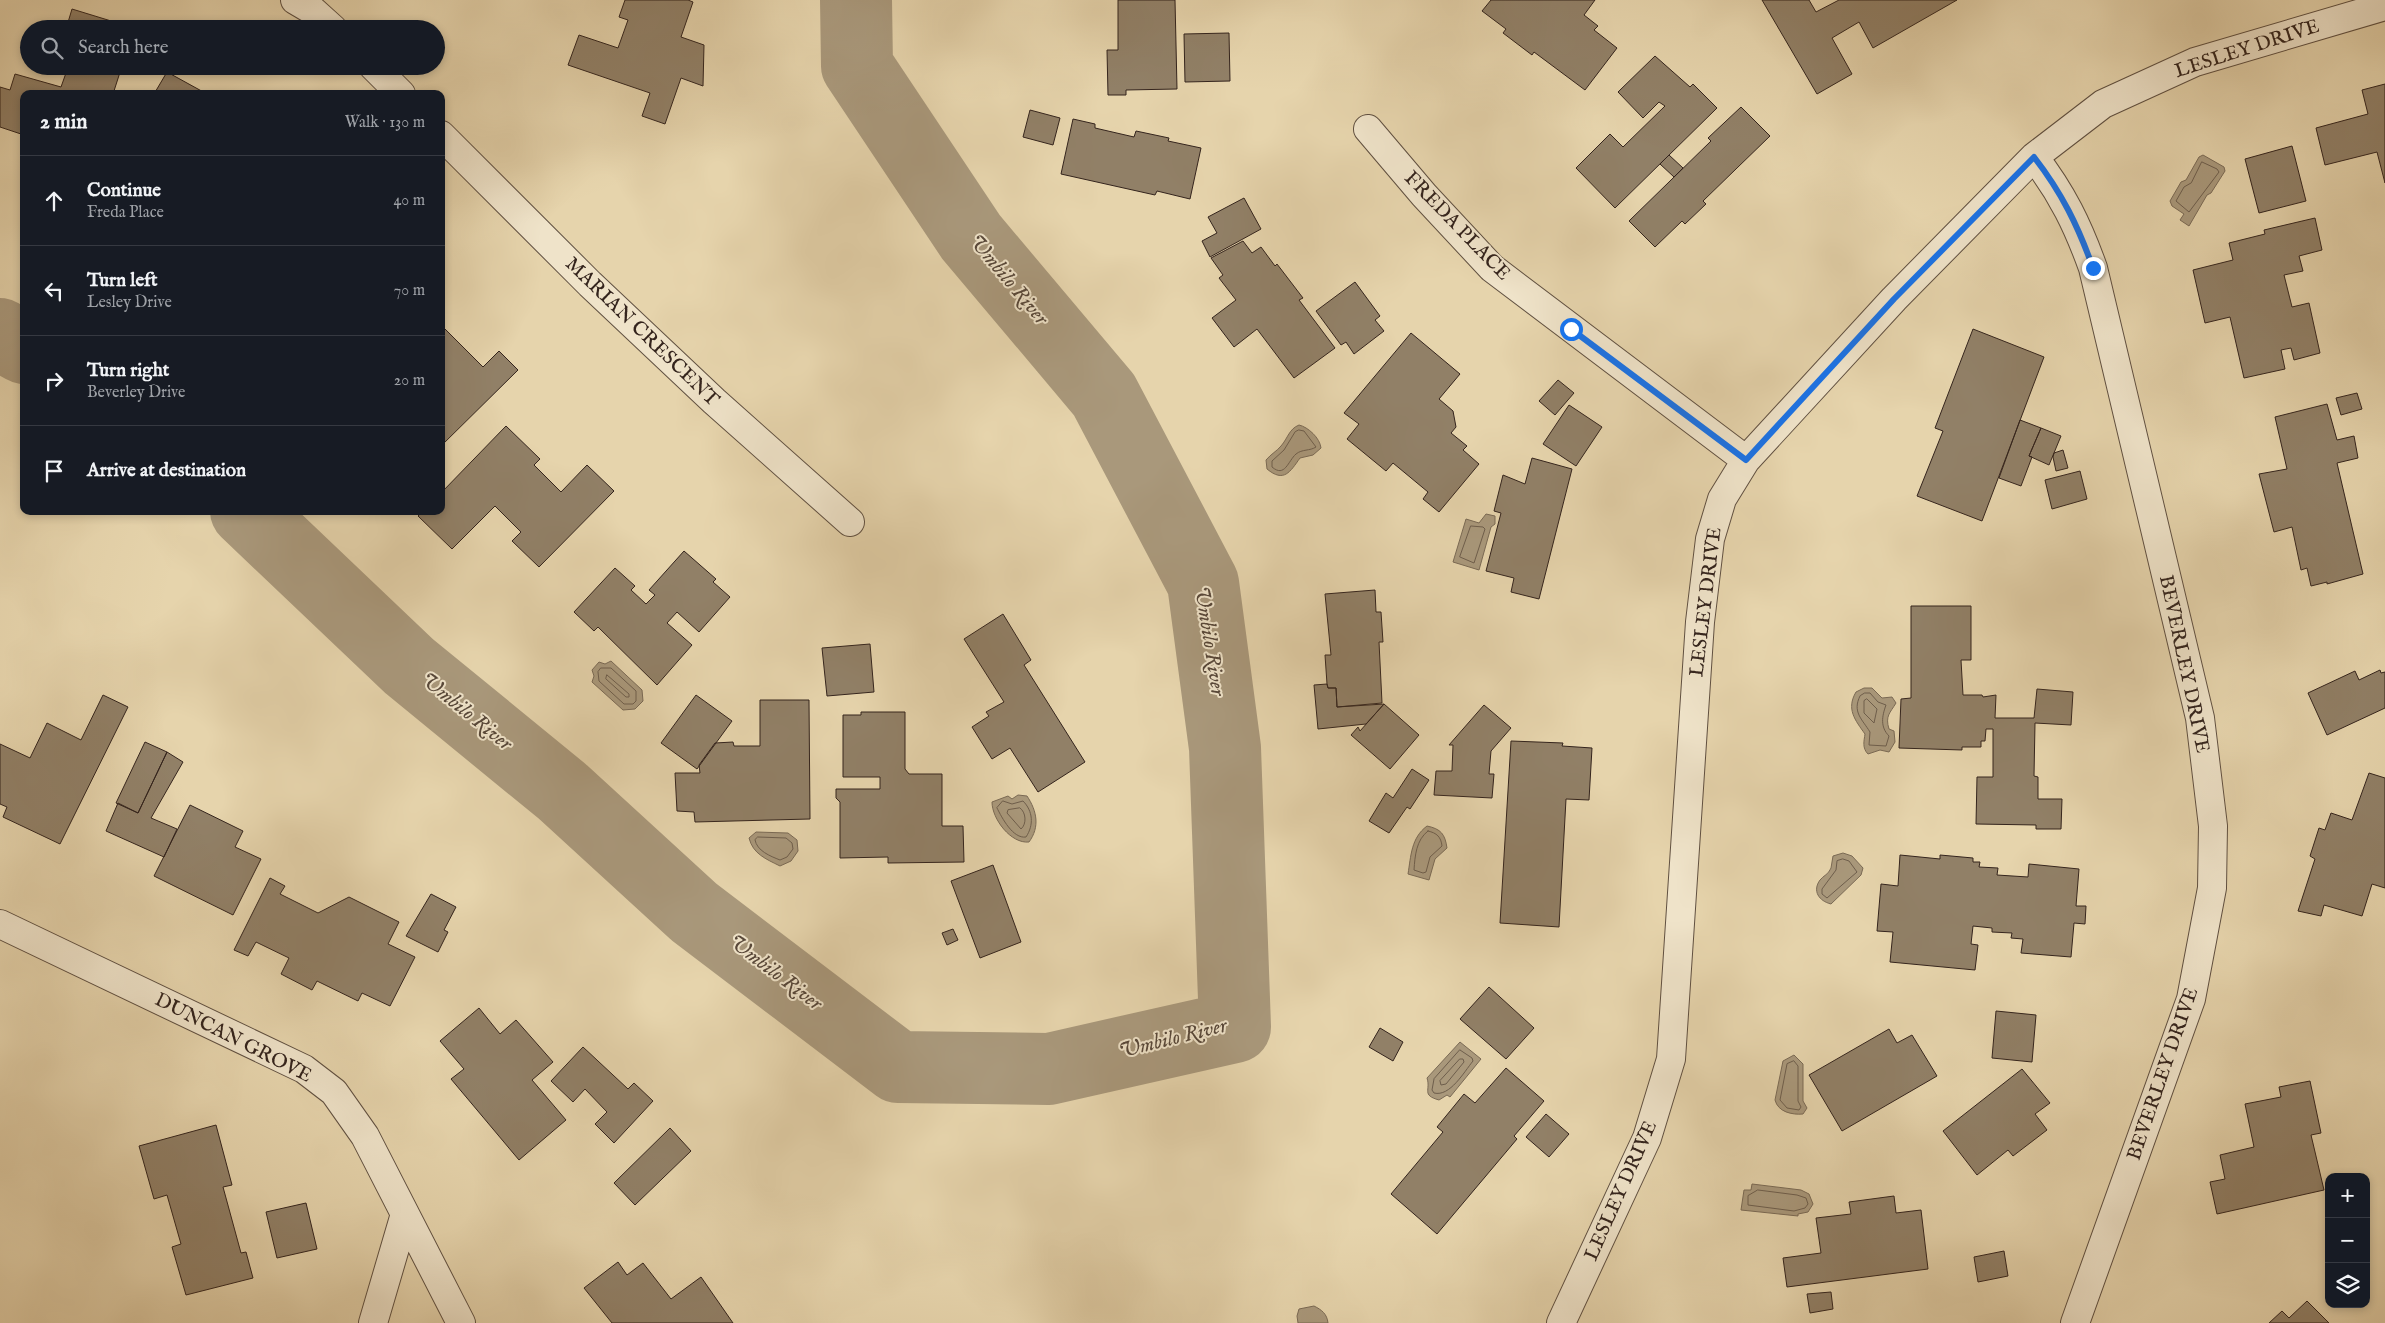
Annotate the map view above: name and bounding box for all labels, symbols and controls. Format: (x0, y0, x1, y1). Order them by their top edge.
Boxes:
street label: LESLEY DRIVE (2172, 14, 2323, 84)
search box (20, 20, 445, 75)
icon: search (38, 34, 66, 62)
text: Search here (78, 36, 169, 60)
text: 2 min (40, 109, 87, 136)
text: Walk · 130 m (345, 113, 425, 133)
street label: FREDA PLACE (1399, 166, 1516, 286)
text: Continue (87, 179, 161, 203)
icon: ahead (40, 187, 68, 215)
text: 40 m (393, 191, 425, 211)
text: Freda Place (87, 203, 164, 223)
water label: Umbilo River (962, 229, 1054, 332)
street label: MARIAN CRESCENT (560, 252, 725, 412)
route end (2082, 257, 2105, 280)
text: Turn left (87, 269, 158, 293)
icon: left (40, 277, 68, 305)
text: 70 m (394, 281, 425, 301)
text: Lesley Drive (87, 293, 172, 313)
route start (1560, 318, 1583, 341)
text: Turn right (87, 359, 169, 383)
icon: right (40, 367, 68, 395)
text: 20 m (394, 371, 425, 391)
text: Beverley Drive (87, 383, 185, 403)
icon: arrive (40, 457, 68, 485)
text: Arrive at destination (87, 459, 246, 483)
street label: LESLEY DRIVE (1684, 526, 1728, 678)
street label: BEVERLEY DRIVE (2153, 573, 2215, 755)
water label: Umbilo River (1187, 584, 1231, 699)
water label: Umbilo River (415, 667, 518, 758)
water label: Umbilo River (723, 929, 828, 1018)
street label: BEVERLEY DRIVE (2122, 984, 2204, 1164)
street label: DUNCAN GROVE (150, 988, 316, 1088)
water label: Umbilo River (1116, 1012, 1231, 1065)
street label: LESLEY DRIVE (1579, 1117, 1663, 1265)
map controls (2325, 1173, 2370, 1308)
button: + (2325, 1173, 2370, 1218)
button: − (2325, 1218, 2370, 1263)
button: layers (2325, 1263, 2370, 1308)

